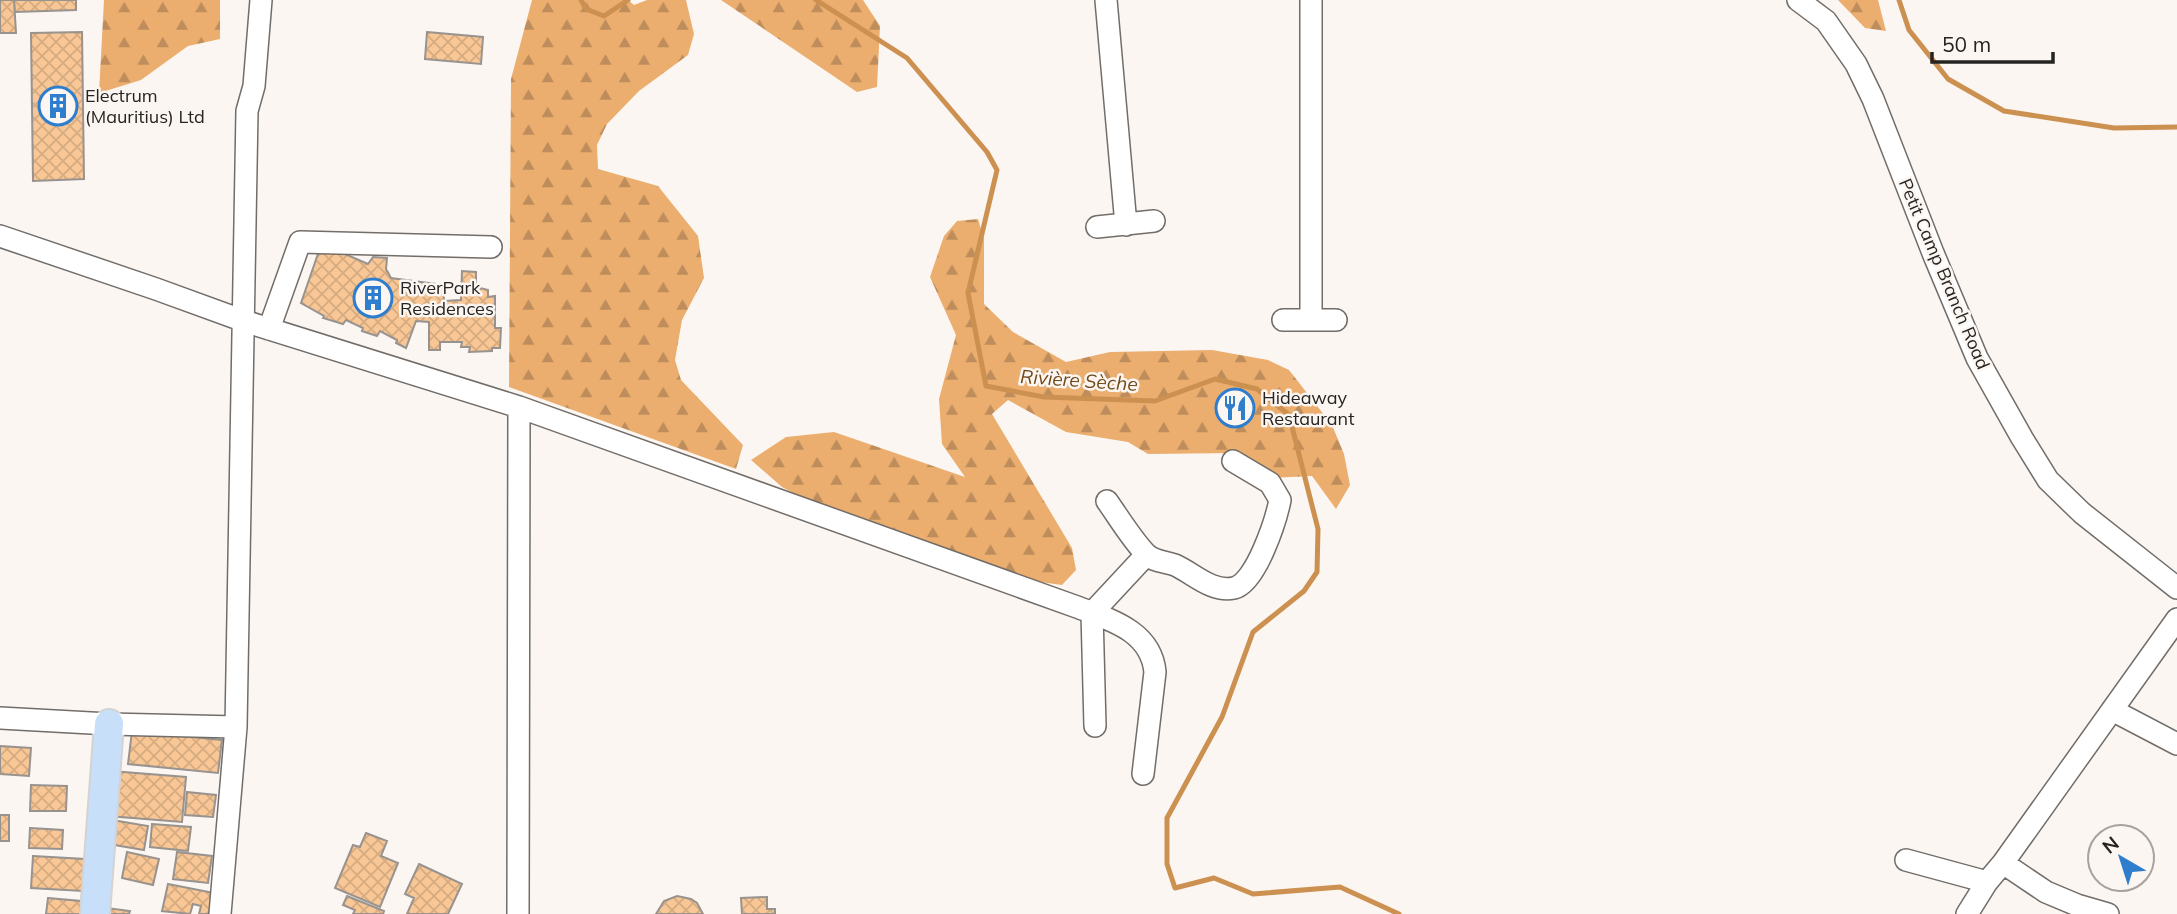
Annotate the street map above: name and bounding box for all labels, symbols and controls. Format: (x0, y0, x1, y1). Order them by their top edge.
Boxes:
scale bar (1932, 21, 2053, 65)
text: 50 m (1942, 31, 1991, 57)
place label: Electrum (Mauritius) Ltd (85, 84, 205, 128)
building icon: Electrum (Mauritius) Ltd (37, 85, 79, 127)
street label: Petit Camp Branch Road (1894, 175, 1995, 373)
place label: RiverPark Residences (400, 276, 494, 320)
building icon: RiverPark Residences (352, 277, 394, 319)
water label: Rivière Sèche (1019, 364, 1139, 396)
place label: Hideaway Restaurant (1262, 386, 1354, 430)
restaurant icon: Hideaway Restaurant (1214, 387, 1256, 429)
north arrow (2086, 823, 2156, 893)
text: N (2097, 831, 2123, 859)

